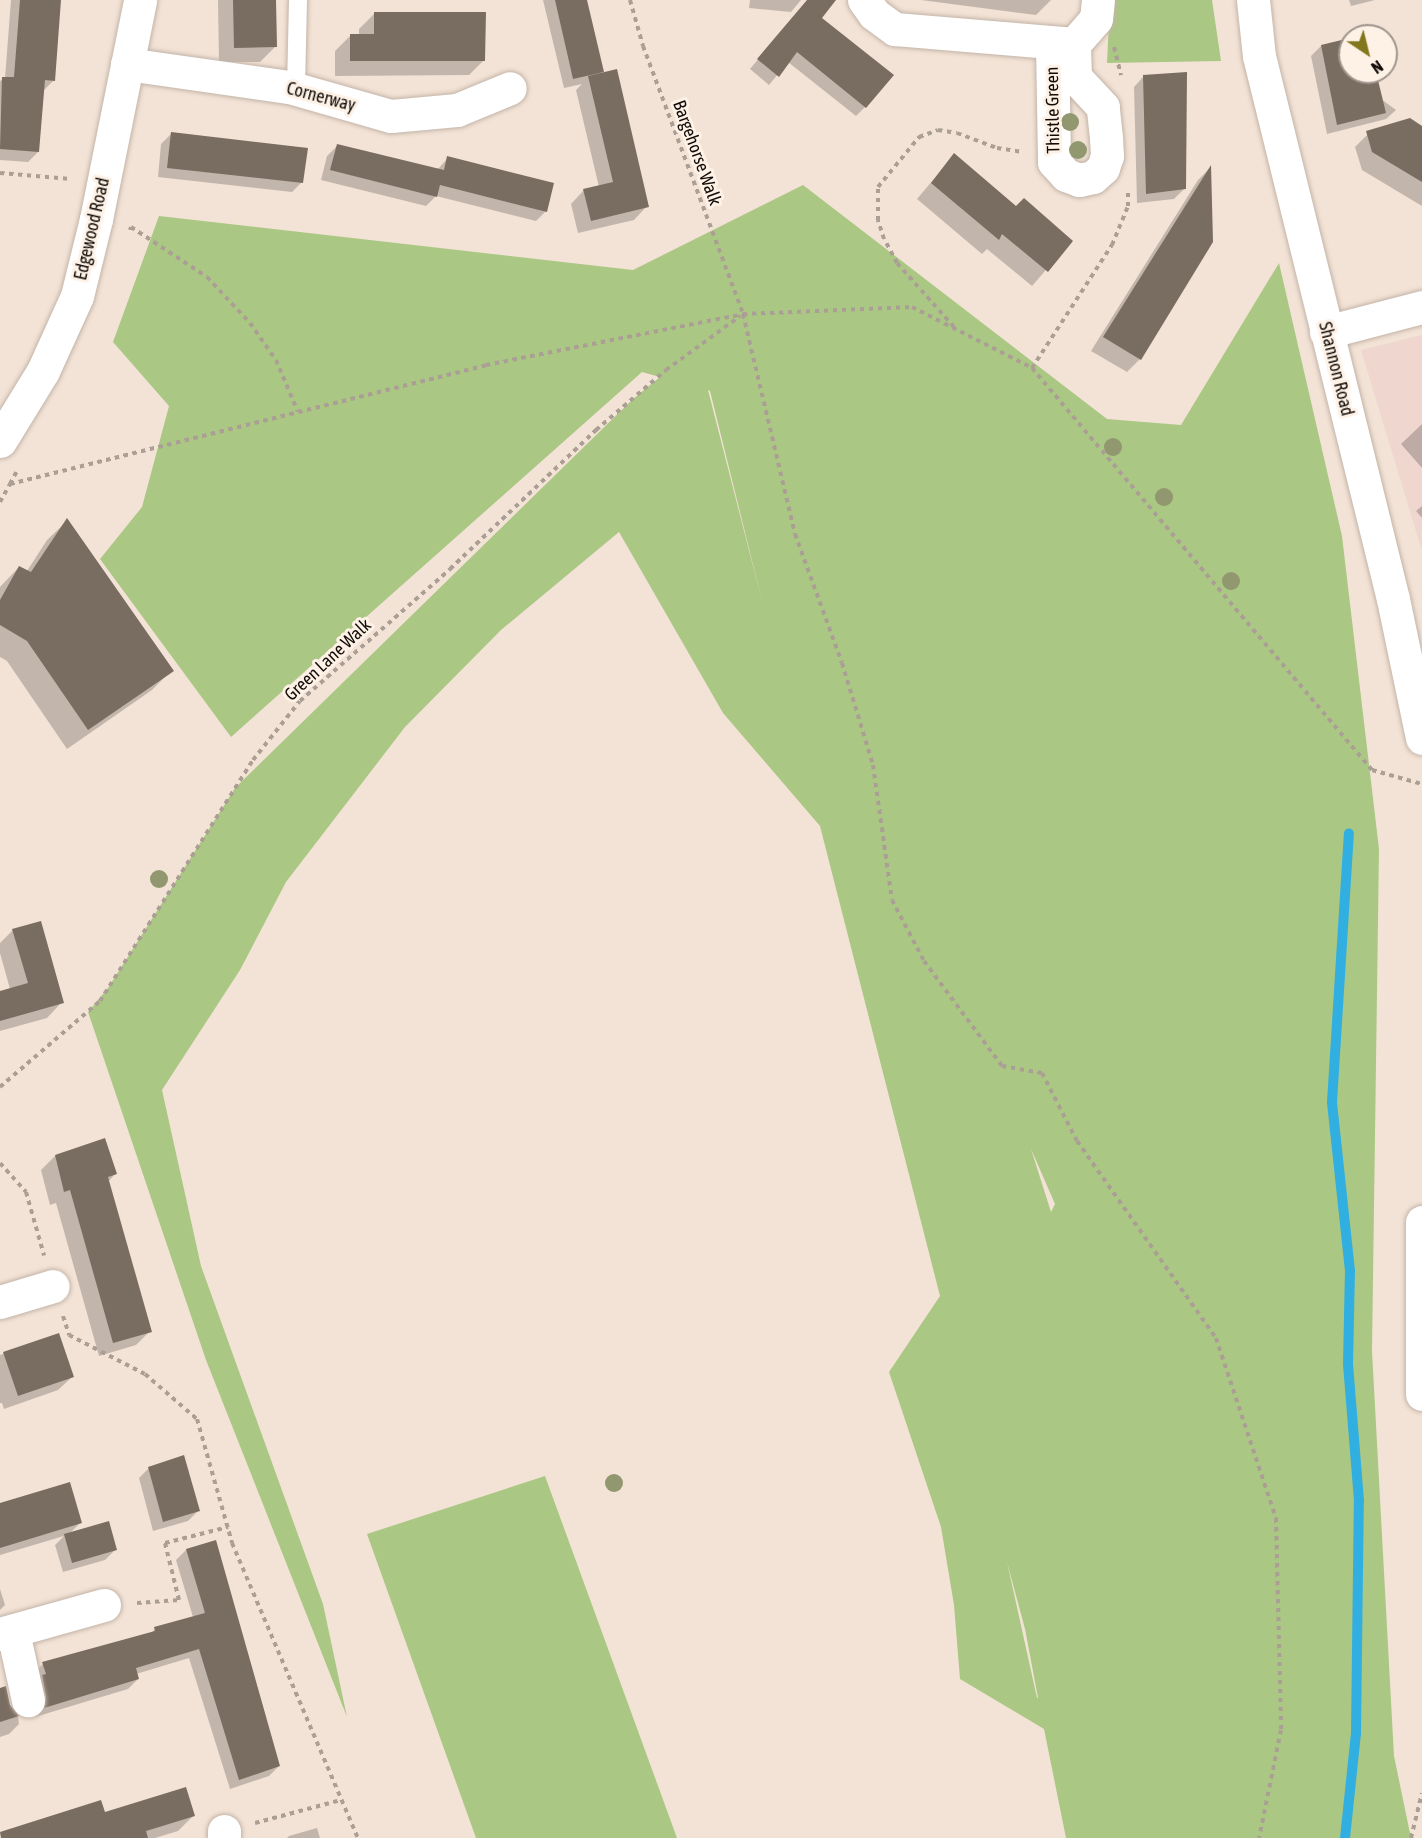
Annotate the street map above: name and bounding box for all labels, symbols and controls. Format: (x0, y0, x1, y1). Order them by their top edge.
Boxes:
north arrow (1338, 24, 1398, 84)
text: N (1368, 57, 1386, 77)
street label: Thistle Green (1041, 66, 1065, 154)
street label: Cornerway (284, 77, 358, 117)
street label: Bargehorse Walk (668, 97, 726, 209)
street label: Edgewood Road (70, 176, 114, 282)
street label: Shannon Road (1314, 320, 1358, 418)
street label: Green Lane Walk (280, 614, 376, 706)

